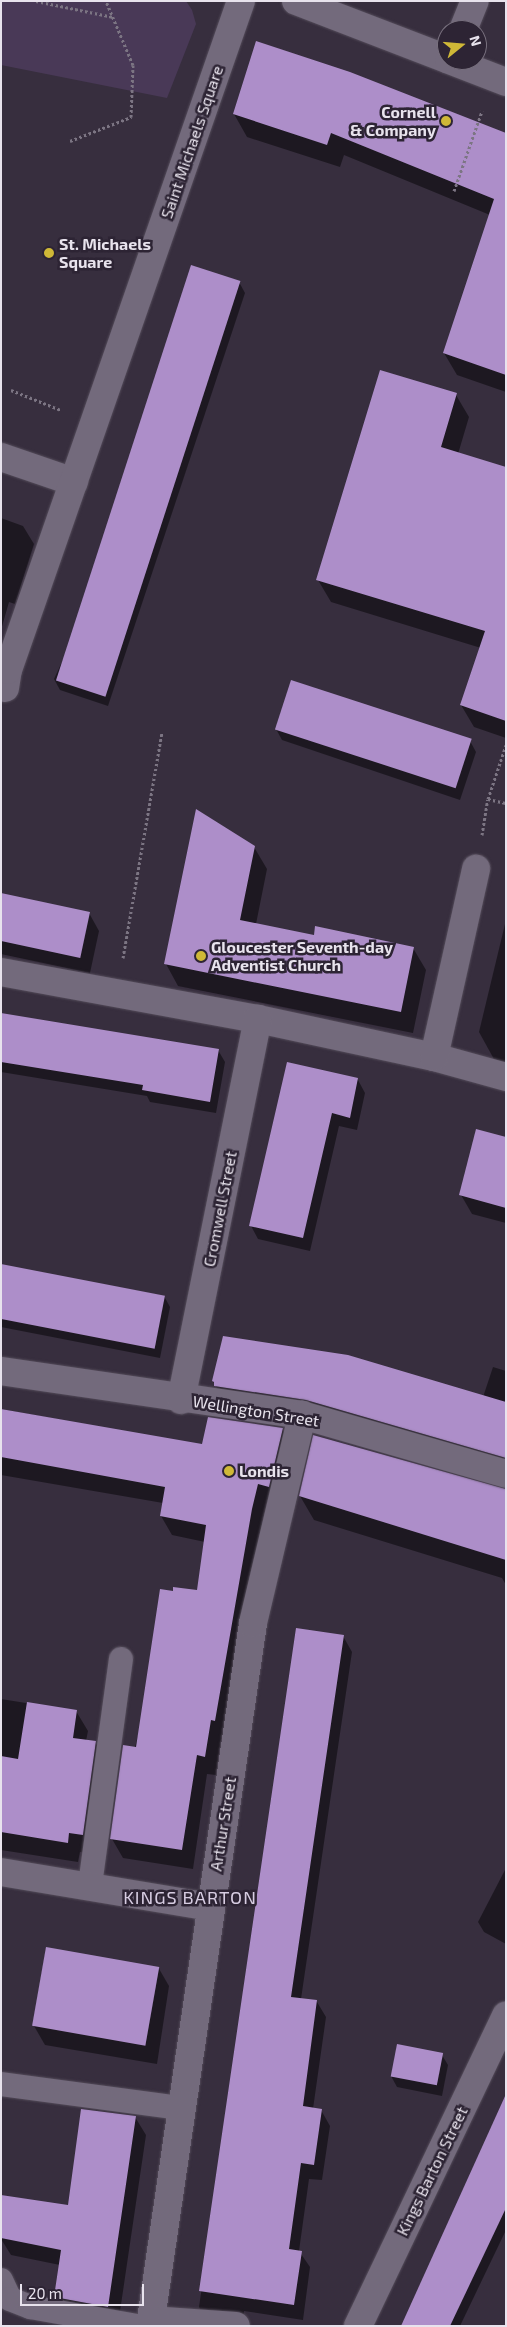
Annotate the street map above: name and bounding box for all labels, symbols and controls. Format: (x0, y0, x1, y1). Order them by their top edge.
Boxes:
north arrow (437, 20, 487, 70)
text: N (466, 33, 485, 48)
street label: Saint Michaels Square (157, 63, 227, 221)
place label: Cornell & Company (350, 102, 436, 140)
marker: Cornell & Company (440, 115, 452, 127)
place label: St. Michaels Square (59, 234, 151, 272)
marker: St. Michaels Square (43, 247, 55, 259)
place label: Gloucester Seventh-day Adventist Church (211, 937, 393, 975)
marker: Gloucester Seventh-day Adventist Church (195, 950, 207, 962)
street label: Cromwell Street (199, 1149, 241, 1269)
street label: Wellington Street (191, 1392, 321, 1430)
place label: Londis (239, 1461, 289, 1481)
marker: Londis (223, 1465, 235, 1477)
street label: Arthur Street (206, 1775, 240, 1873)
district label: KINGS BARTON (122, 1886, 258, 1908)
street label: Kings Barton Street (392, 2103, 472, 2239)
scale bar (22, 2274, 146, 2306)
text: 20 m (28, 2284, 62, 2302)

